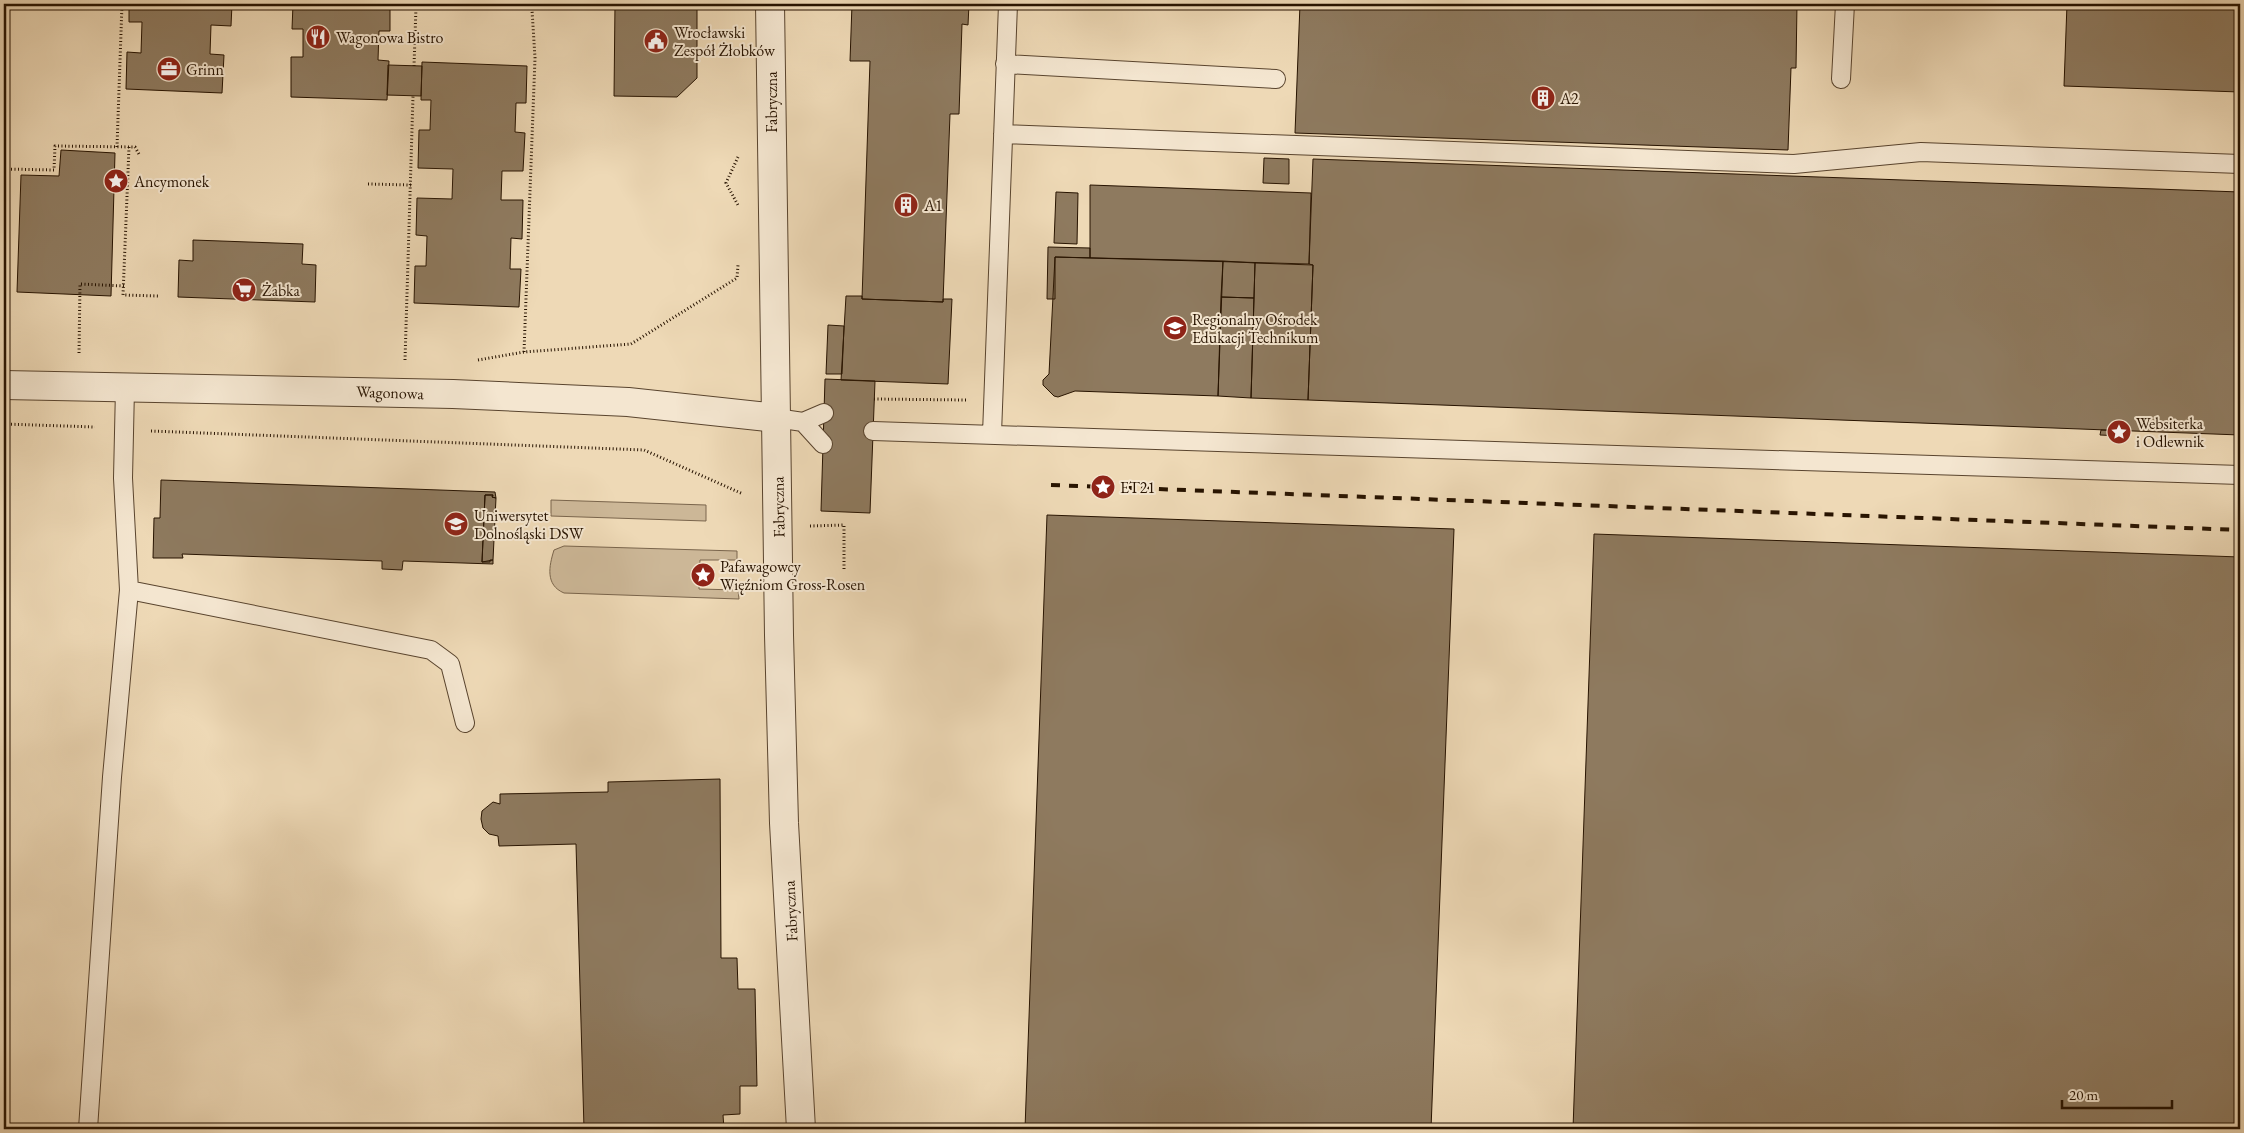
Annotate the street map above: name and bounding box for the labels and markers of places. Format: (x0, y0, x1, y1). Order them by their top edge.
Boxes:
place label: Wrocławski Zespół Żłobków (674, 22, 776, 61)
restaurant icon: Wagonowa Bistro (305, 24, 331, 50)
place label: Wagonowa Bistro (336, 27, 444, 48)
public building icon: Wrocławski Zespół Żłobków (643, 28, 669, 54)
office icon: Grinn (156, 56, 182, 82)
place label: Grinn (186, 59, 224, 80)
building icon: A2 (1530, 85, 1556, 111)
place label: A2 (1559, 88, 1579, 109)
place icon: Ancymonek (103, 168, 129, 194)
place label: Ancymonek (133, 171, 210, 192)
building icon: A1 (893, 192, 919, 218)
place label: A1 (923, 195, 943, 216)
supermarket icon: Żabka (231, 277, 257, 303)
place label: Żabka (262, 280, 301, 301)
place label: Regionalny Ośrodek Edukacji Technikum (1192, 309, 1319, 348)
school or university icon: Regionalny Ośrodek Edukacji Technikum (1162, 315, 1188, 341)
place label: Websiterka i Odlewnik (2136, 413, 2205, 452)
place icon: Websiterka i Odlewnik (2106, 419, 2132, 445)
place icon: ET21 (1090, 474, 1116, 500)
place label: ET21 (1120, 477, 1155, 498)
place label: Uniwersytet Dolnośląski DSW (474, 505, 584, 544)
school or university icon: Uniwersytet Dolnośląski DSW (443, 511, 469, 537)
place label: Pafawagowcy Więźniom Gross-Rosen (720, 556, 866, 595)
place icon: Pafawagowcy Więźniom Gross-Rosen (690, 562, 716, 588)

